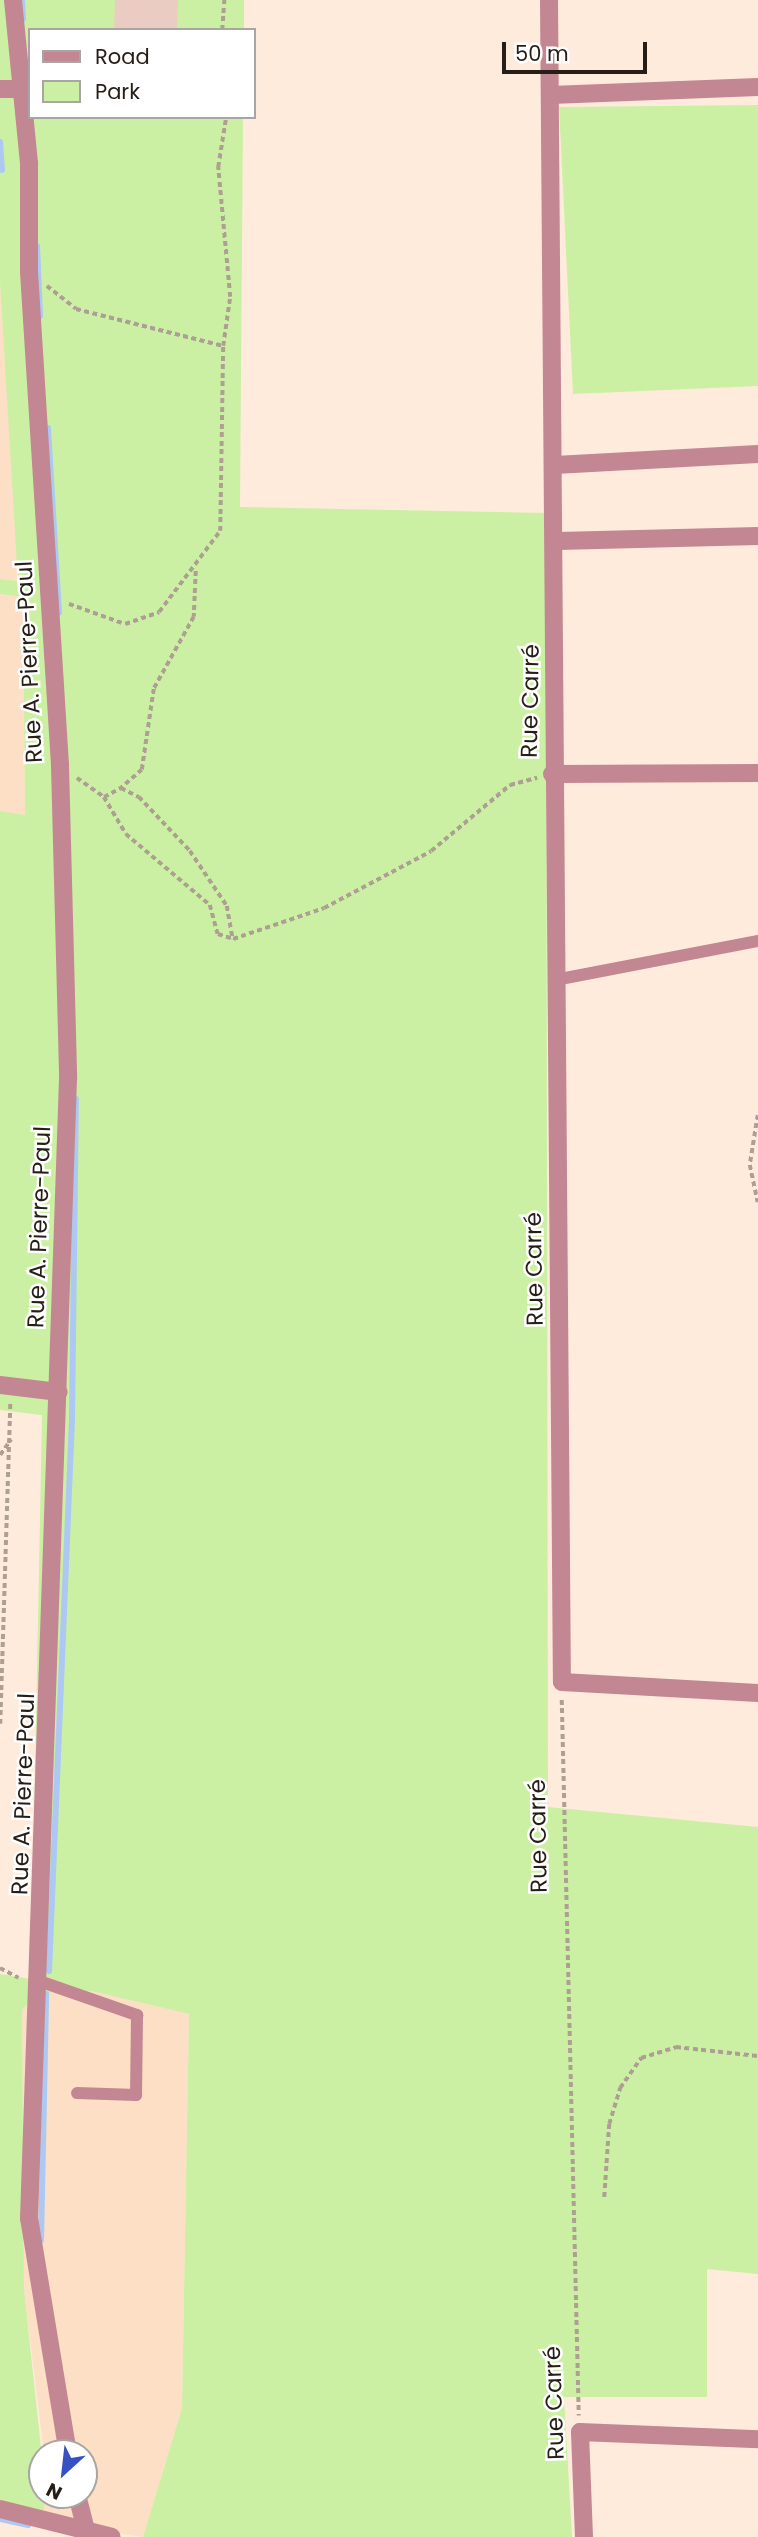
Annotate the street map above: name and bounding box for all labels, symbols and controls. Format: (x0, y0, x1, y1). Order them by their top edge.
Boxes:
legend (28, 28, 256, 119)
scale bar (506, 28, 651, 72)
text: 50 m (515, 39, 569, 68)
text: Road (95, 42, 150, 71)
text: Park (95, 77, 140, 106)
street label: Rue A. Pierre-Paul (10, 560, 48, 764)
street label: Rue Carré (515, 644, 545, 758)
street label: Rue A. Pierre-Paul (22, 1126, 56, 1328)
street label: Rue Carré (519, 1212, 549, 1326)
street label: Rue A. Pierre-Paul (6, 1693, 40, 1895)
street label: Rue Carré (523, 1779, 553, 1893)
street label: Rue Carré (538, 2346, 570, 2460)
north arrow (28, 2439, 98, 2509)
text: N (42, 2476, 67, 2507)

